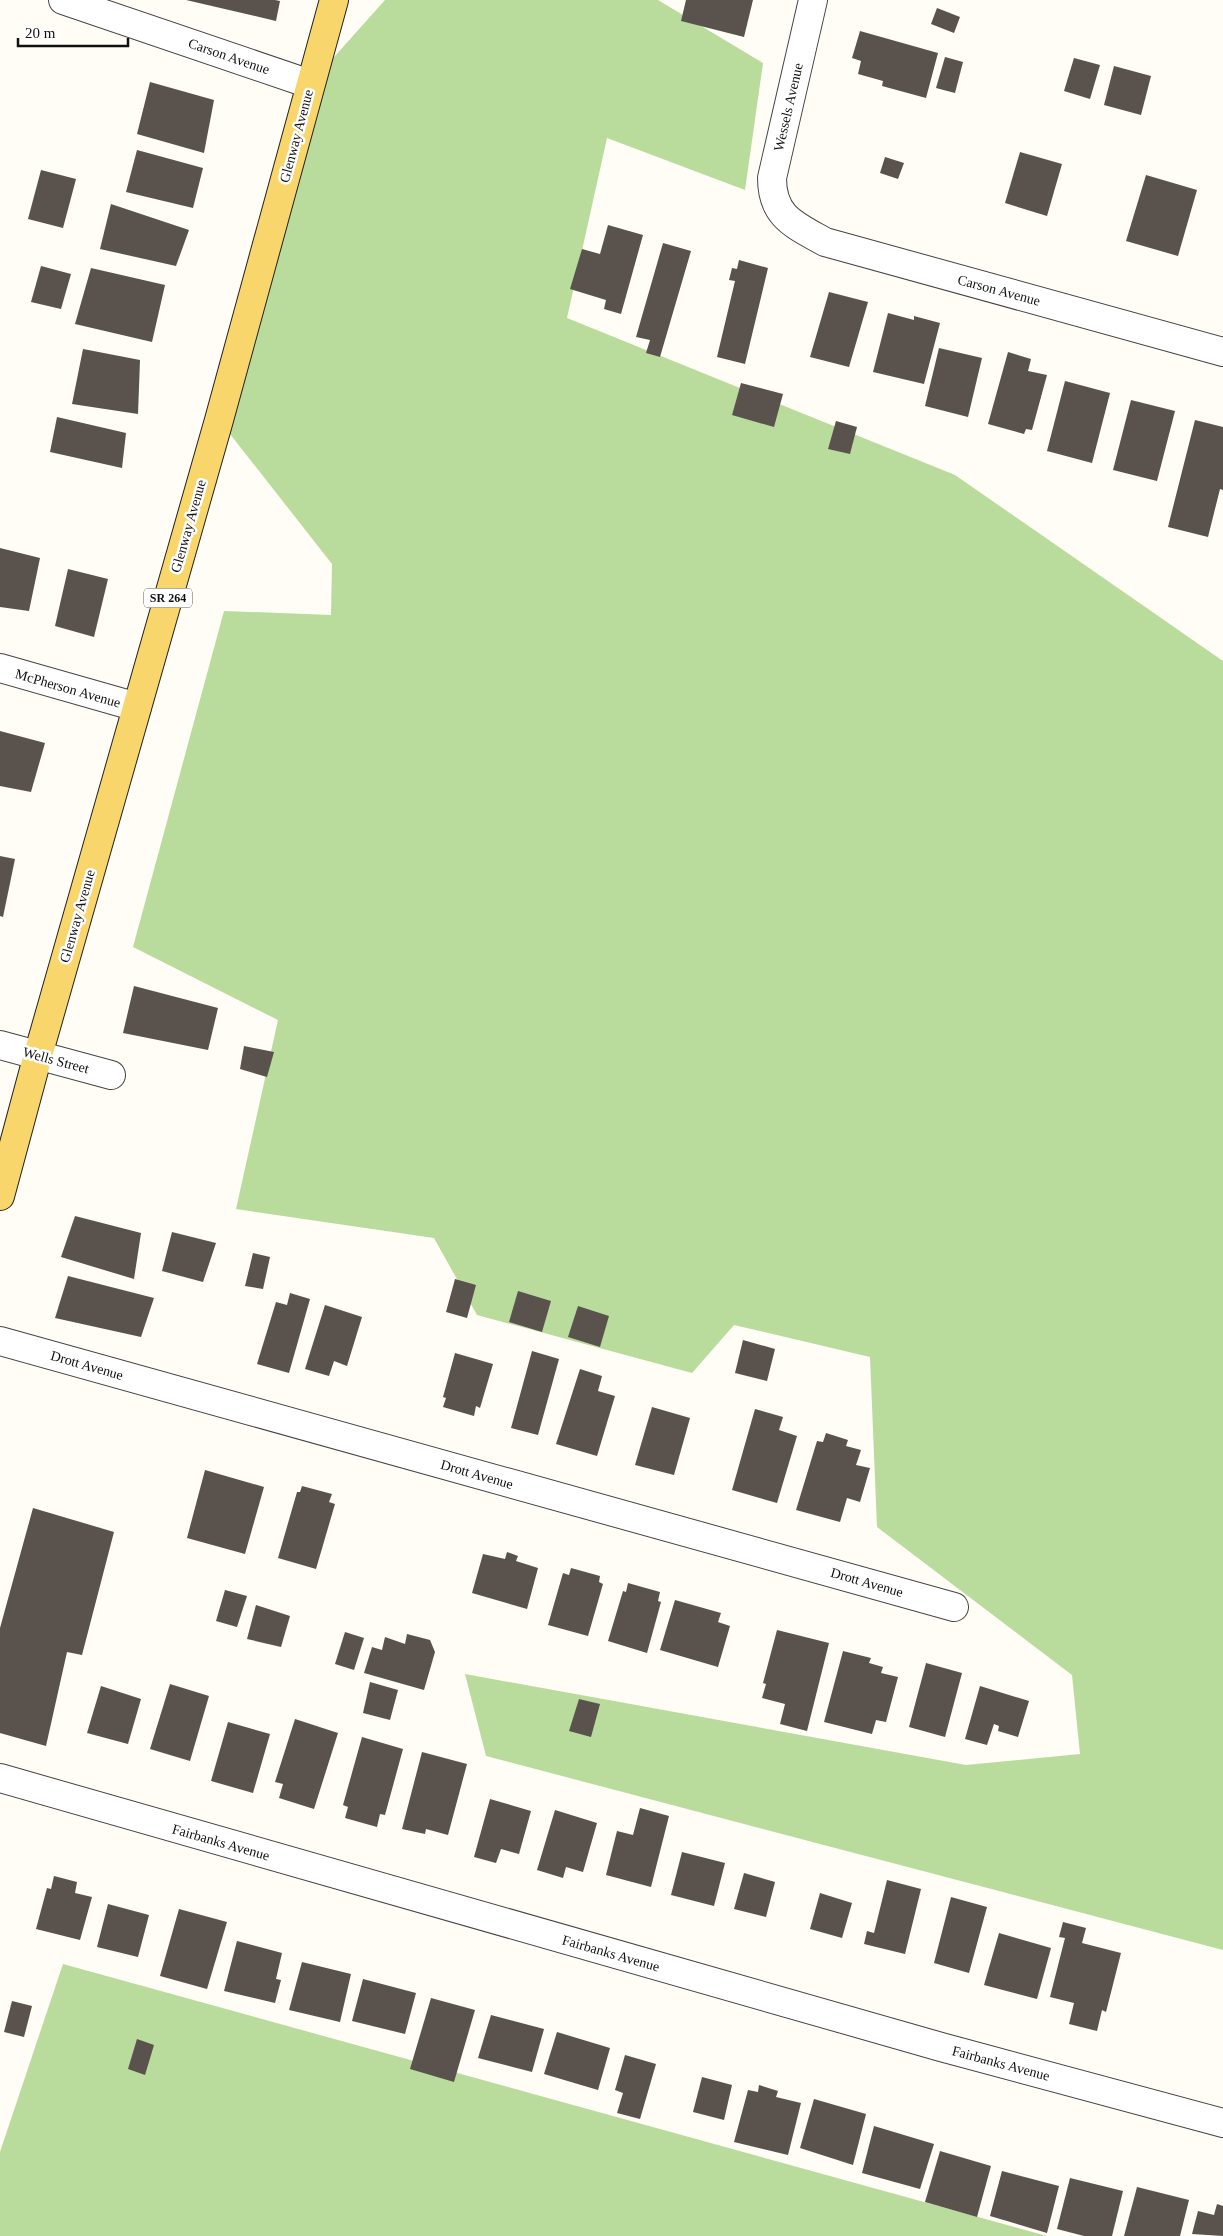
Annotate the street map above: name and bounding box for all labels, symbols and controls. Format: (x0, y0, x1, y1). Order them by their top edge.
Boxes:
scale bar (18, 15, 128, 47)
text: 20 m (25, 25, 56, 41)
street label: Carson Avenue (186, 36, 271, 77)
street label: Wessels Avenue (771, 62, 806, 153)
street label: Glenway Avenue (277, 88, 316, 184)
street label: Carson Avenue (956, 272, 1042, 309)
street label: Glenway Avenue (168, 478, 209, 574)
road number: SR 264 (144, 588, 192, 608)
street label: McPherson Avenue (13, 666, 122, 711)
street label: Glenway Avenue (57, 868, 98, 964)
street label: Wells Street (21, 1044, 91, 1077)
street label: Drott Avenue (49, 1348, 125, 1383)
street label: Drott Avenue (439, 1457, 515, 1492)
street label: Drott Avenue (829, 1565, 905, 1600)
street label: Fairbanks Avenue (171, 1821, 271, 1864)
street label: Fairbanks Avenue (561, 1932, 661, 1975)
street label: Fairbanks Avenue (950, 2043, 1051, 2084)

